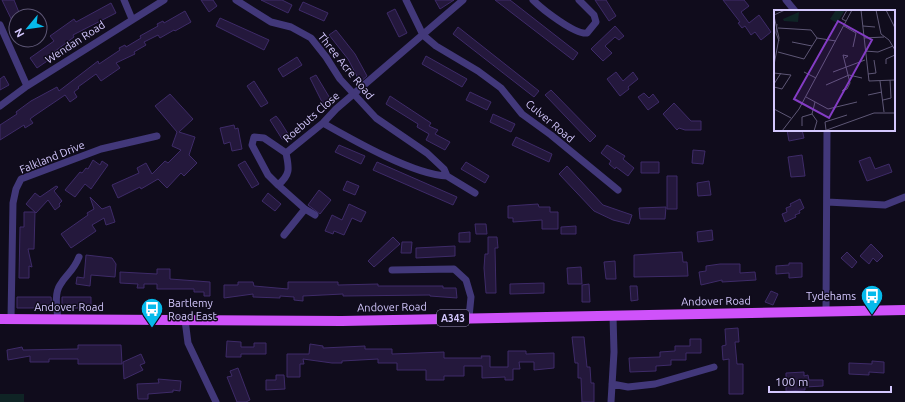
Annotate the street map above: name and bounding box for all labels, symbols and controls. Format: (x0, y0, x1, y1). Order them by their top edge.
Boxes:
north arrow (8, 8, 48, 48)
inset map (774, 10, 895, 131)
street label: Wendan Road (43, 18, 107, 66)
text: N (12, 26, 26, 39)
street label: Three Acre Road (316, 31, 376, 101)
street label: Roebuts Close (280, 89, 342, 145)
street label: Culver Road (523, 97, 577, 145)
street label: Falkland Drive (18, 138, 86, 176)
bus stop icon: Tydehams (859, 283, 885, 316)
place label: Tydehams (806, 290, 856, 302)
street label: Andover Road (681, 294, 751, 308)
bus stop icon: Bartlemy Road East (139, 296, 165, 329)
place label: Bartlemy Road East (168, 297, 217, 322)
street label: Andover Road (357, 300, 427, 314)
street label: Andover Road (34, 301, 104, 313)
road number: A343 (437, 310, 469, 326)
scale bar (769, 368, 891, 394)
text: 100 m (775, 375, 808, 388)

